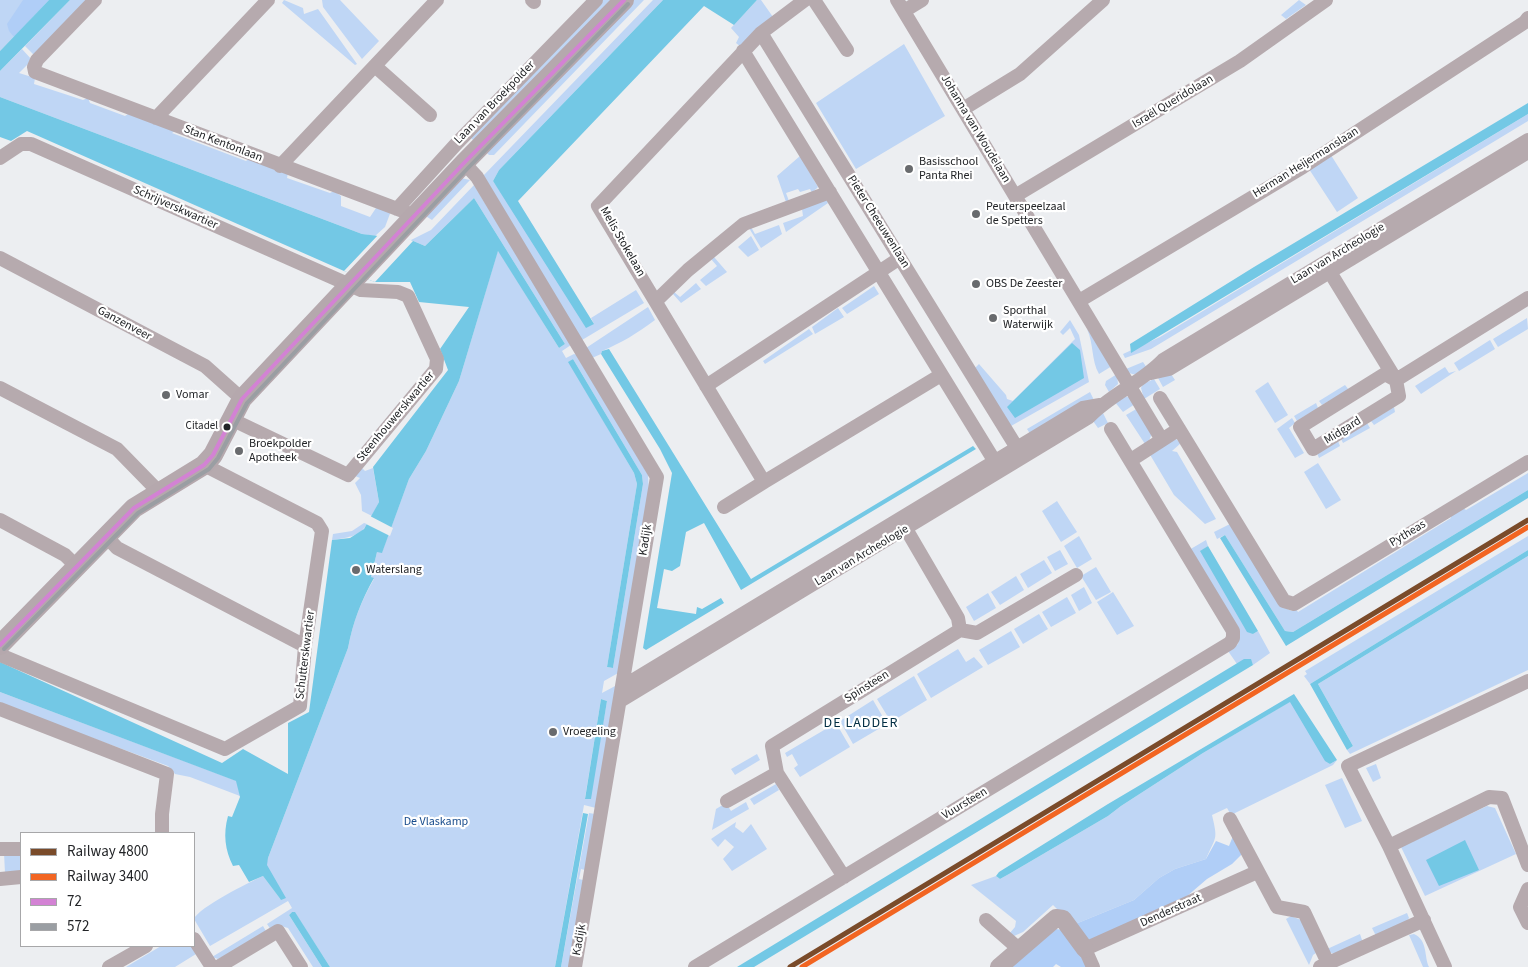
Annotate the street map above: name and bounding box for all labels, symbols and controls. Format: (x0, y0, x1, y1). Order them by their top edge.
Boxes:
street label: Laan van Broekpolder (452, 59, 538, 147)
street label: Johanna van Woudelaan (937, 72, 1013, 186)
street label: Israël Queridolaan (1130, 72, 1216, 132)
street label: Stan Kentonlaan (182, 122, 264, 166)
street label: Herman Heijermanslaan (1250, 125, 1362, 201)
place label: Basisschool Panta Rhei (919, 155, 978, 183)
marker: Basisschool Panta Rhei (903, 163, 915, 175)
street label: Pieter Cheeuwenlaan (844, 173, 912, 271)
street label: Schrijverskwartier (131, 183, 219, 233)
place label: Peuterspeelzaal de Spetters (986, 200, 1066, 228)
street label: Melis Stokelaan (596, 205, 648, 279)
marker: Peuterspeelzaal de Spetters (970, 208, 982, 220)
street label: Laan van Archeologie (1289, 220, 1387, 288)
place label: OBS De Zeester (986, 277, 1062, 291)
marker: OBS De Zeester (970, 278, 982, 290)
street label: Ganzenveer (95, 304, 153, 344)
place label: Sporthal Waterwijk (1003, 304, 1053, 332)
marker: Sporthal Waterwijk (987, 312, 999, 324)
street label: Steenhouwerskwartier (354, 369, 438, 465)
place label: Vomar (176, 388, 209, 402)
marker: Vomar (160, 389, 172, 401)
street label: Midgard (1322, 414, 1364, 448)
place label: Citadel (186, 420, 218, 434)
marker: Citadel (222, 422, 232, 432)
place label: Broekpolder Apotheek (249, 437, 311, 465)
marker: Broekpolder Apotheek (233, 445, 245, 457)
street label: Pytheas (1387, 518, 1429, 550)
street label: Laan van Archeologie (813, 522, 911, 590)
street label: Kadijk (636, 523, 656, 557)
place label: Waterslang (366, 563, 422, 577)
marker: Waterslang (350, 564, 362, 576)
street label: Schutterskwartier (293, 610, 319, 700)
street label: Spinsteen (842, 668, 892, 706)
district label: DE LADDER (822, 716, 900, 732)
place label: Vroegeling (563, 725, 616, 739)
marker: Vroegeling (547, 726, 559, 738)
street label: Vuursteen (940, 785, 990, 823)
park label: De Vlaskamp (404, 815, 468, 829)
legend (20, 832, 195, 947)
text: Railway 4800 (67, 841, 149, 862)
text: Railway 3400 (67, 866, 149, 887)
text: 72 (67, 891, 82, 912)
street label: Denderstraat (1138, 891, 1204, 931)
text: 572 (67, 916, 89, 937)
street label: Kadijk (570, 923, 590, 957)

